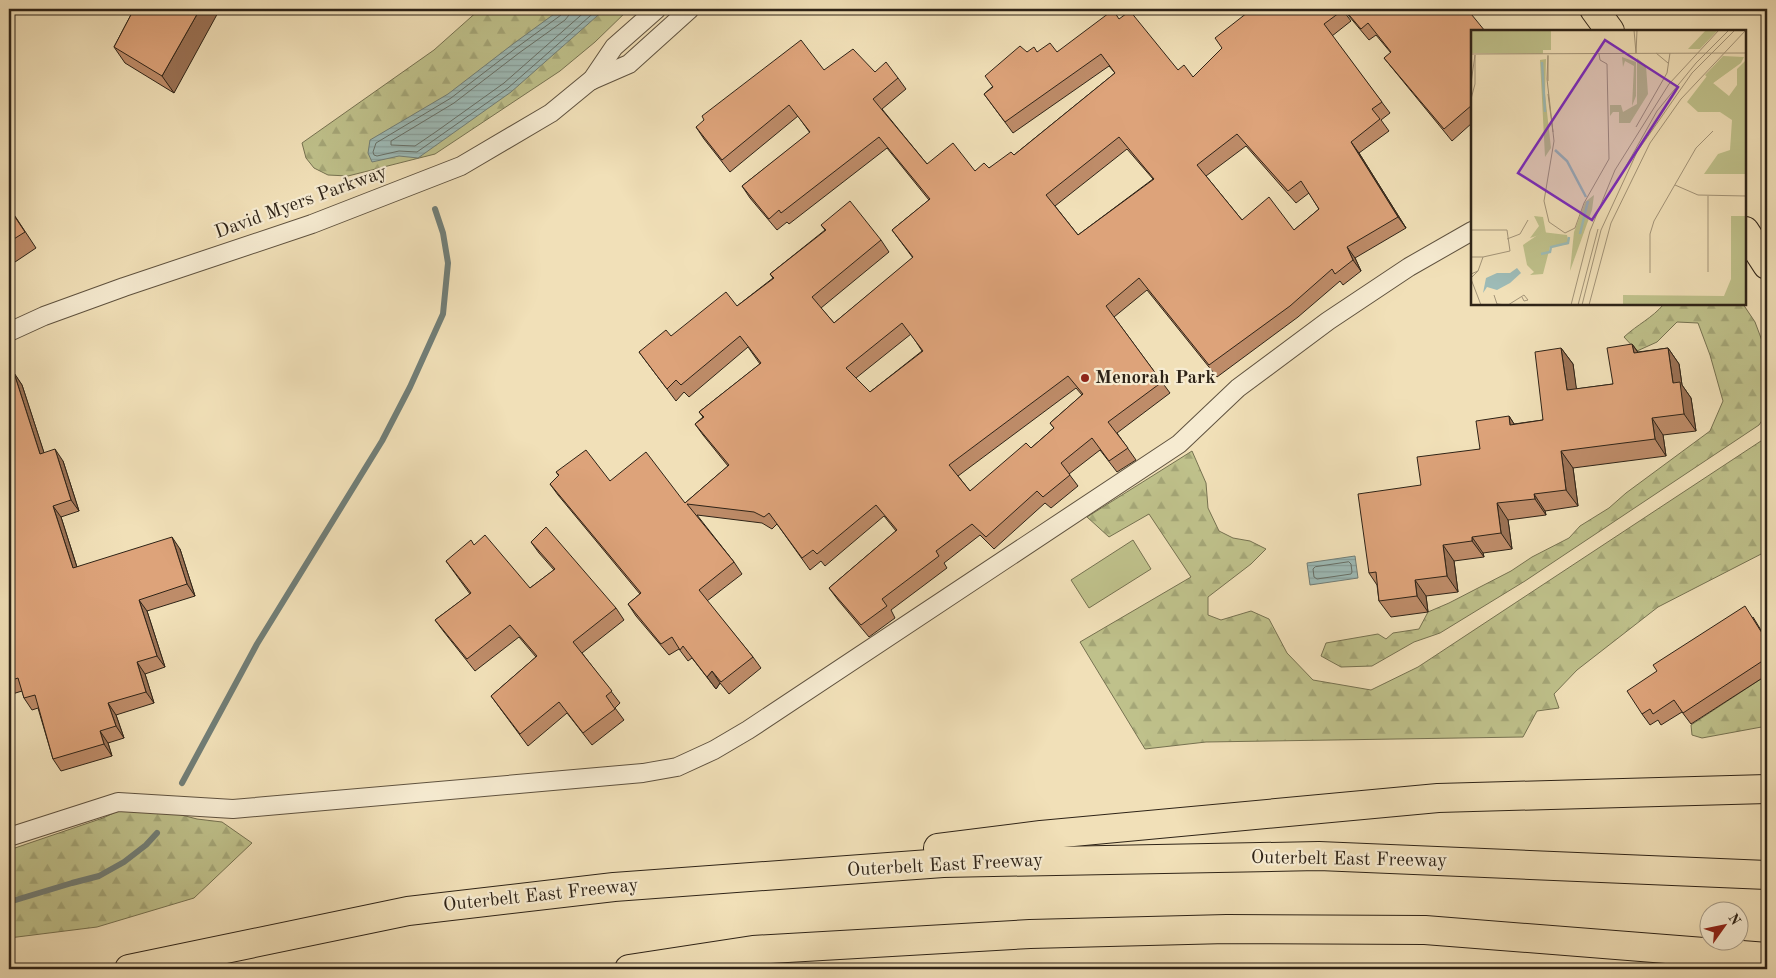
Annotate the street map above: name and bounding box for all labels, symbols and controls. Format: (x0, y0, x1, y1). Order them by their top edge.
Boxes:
inset map (1471, 30, 1746, 305)
street label: David Myers Parkway (212, 163, 390, 243)
place label: Menorah Park (1095, 369, 1216, 388)
marker: Menorah Park (1079, 372, 1091, 384)
street label: Outerbelt East Freeway (1251, 849, 1447, 871)
street label: Outerbelt East Freeway (846, 851, 1044, 881)
street label: Outerbelt East Freeway (442, 876, 640, 916)
north arrow (1698, 900, 1748, 950)
text: N (1725, 911, 1743, 928)

